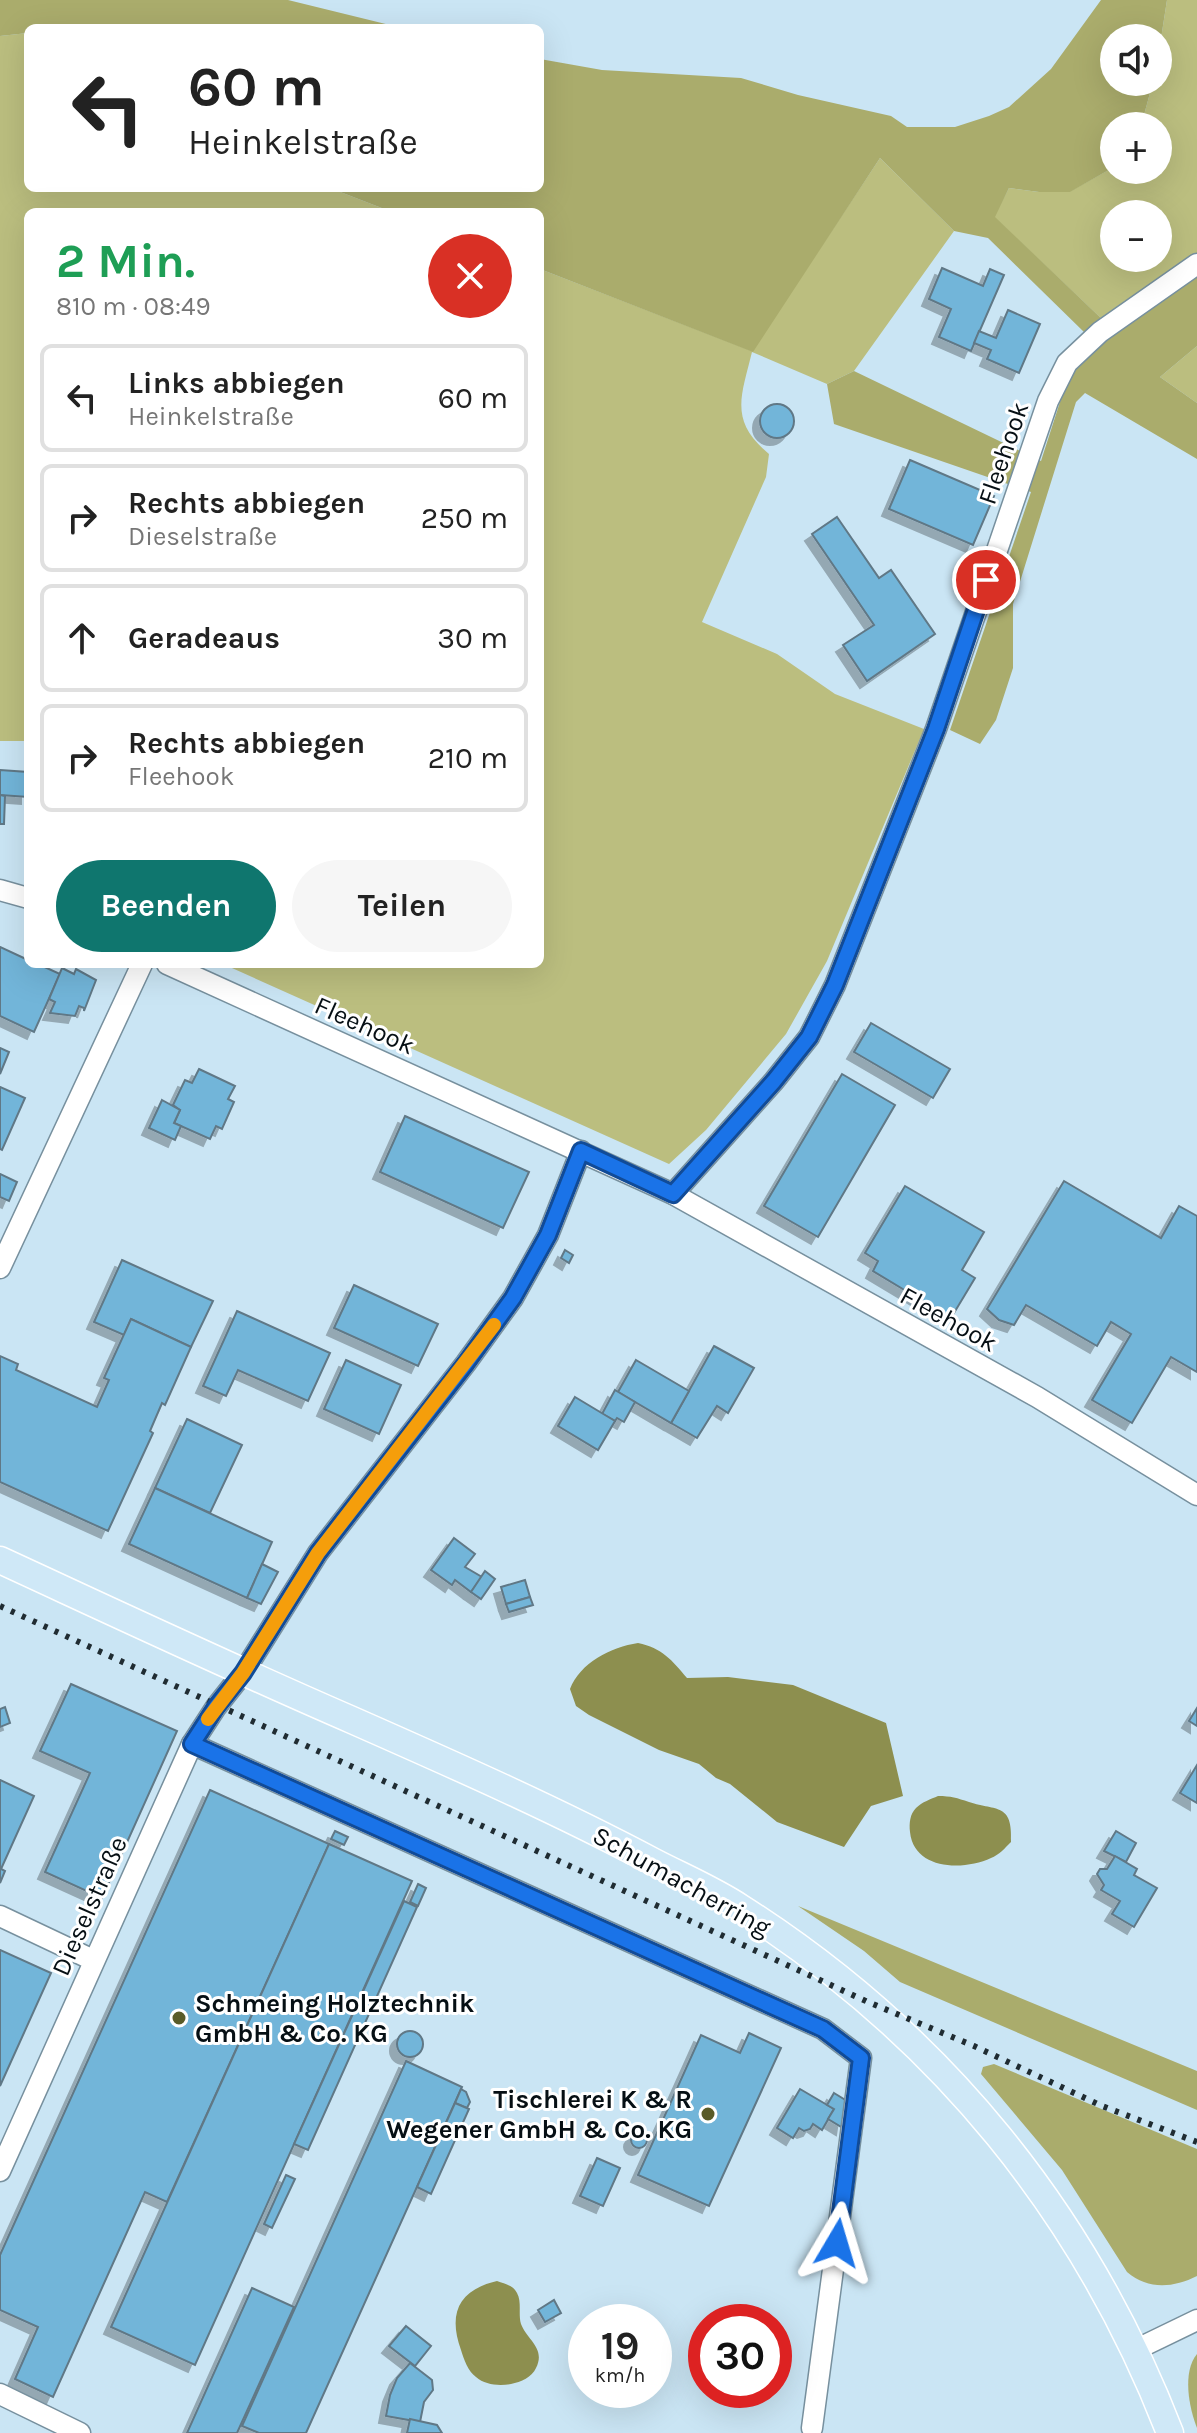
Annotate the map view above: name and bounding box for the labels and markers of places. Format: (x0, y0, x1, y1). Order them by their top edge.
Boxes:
pin (952, 546, 1020, 614)
place label: Schmeing Holztechnik GmbH & Co. KG (195, 1988, 474, 2049)
marker: Schmeing Holztechnik GmbH & Co. KG (170, 2009, 188, 2027)
place label: Tischlerei K & R Wegener GmbH & Co. KG (386, 2084, 692, 2145)
marker: Tischlerei K & R Wegener GmbH & Co. KG (699, 2105, 717, 2123)

